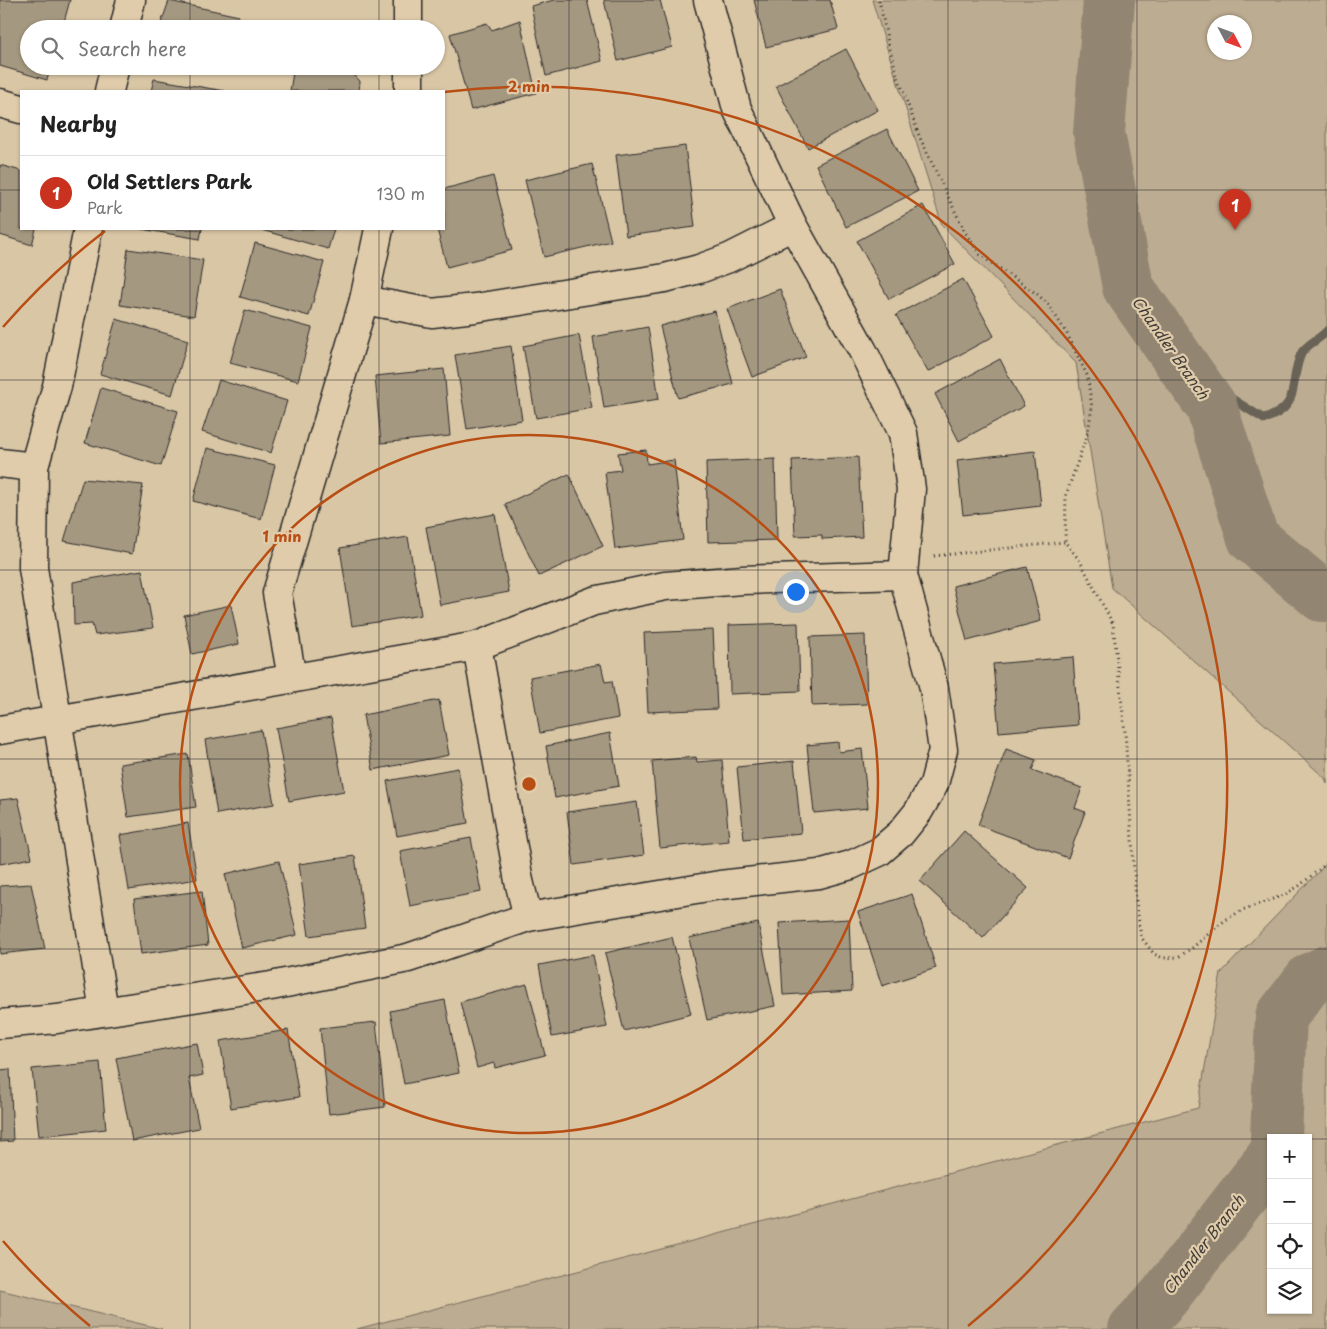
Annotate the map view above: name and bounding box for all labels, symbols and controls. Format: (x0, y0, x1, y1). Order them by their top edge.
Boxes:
north arrow (1207, 15, 1252, 60)
search box (20, 20, 445, 75)
icon: search (38, 34, 66, 62)
text: Search here (78, 34, 187, 62)
text: 2 min (508, 74, 550, 97)
text: Nearby (40, 107, 117, 139)
text: Old Settlers Park (87, 167, 252, 195)
text: 1 (52, 181, 60, 205)
text: 130 m (377, 181, 425, 205)
pin: 1 (1219, 189, 1251, 230)
text: Park (87, 195, 123, 219)
water label: Chandler Branch (1127, 291, 1216, 404)
text: 1 min (263, 524, 301, 547)
your location (783, 579, 809, 605)
centre of rings (520, 775, 538, 793)
map controls (1267, 1134, 1312, 1314)
button: + (1267, 1134, 1312, 1179)
button: − (1267, 1179, 1312, 1224)
water label: Chandler Branch (1156, 1189, 1249, 1299)
button: locate (1267, 1224, 1312, 1269)
button: layers (1267, 1269, 1312, 1314)

